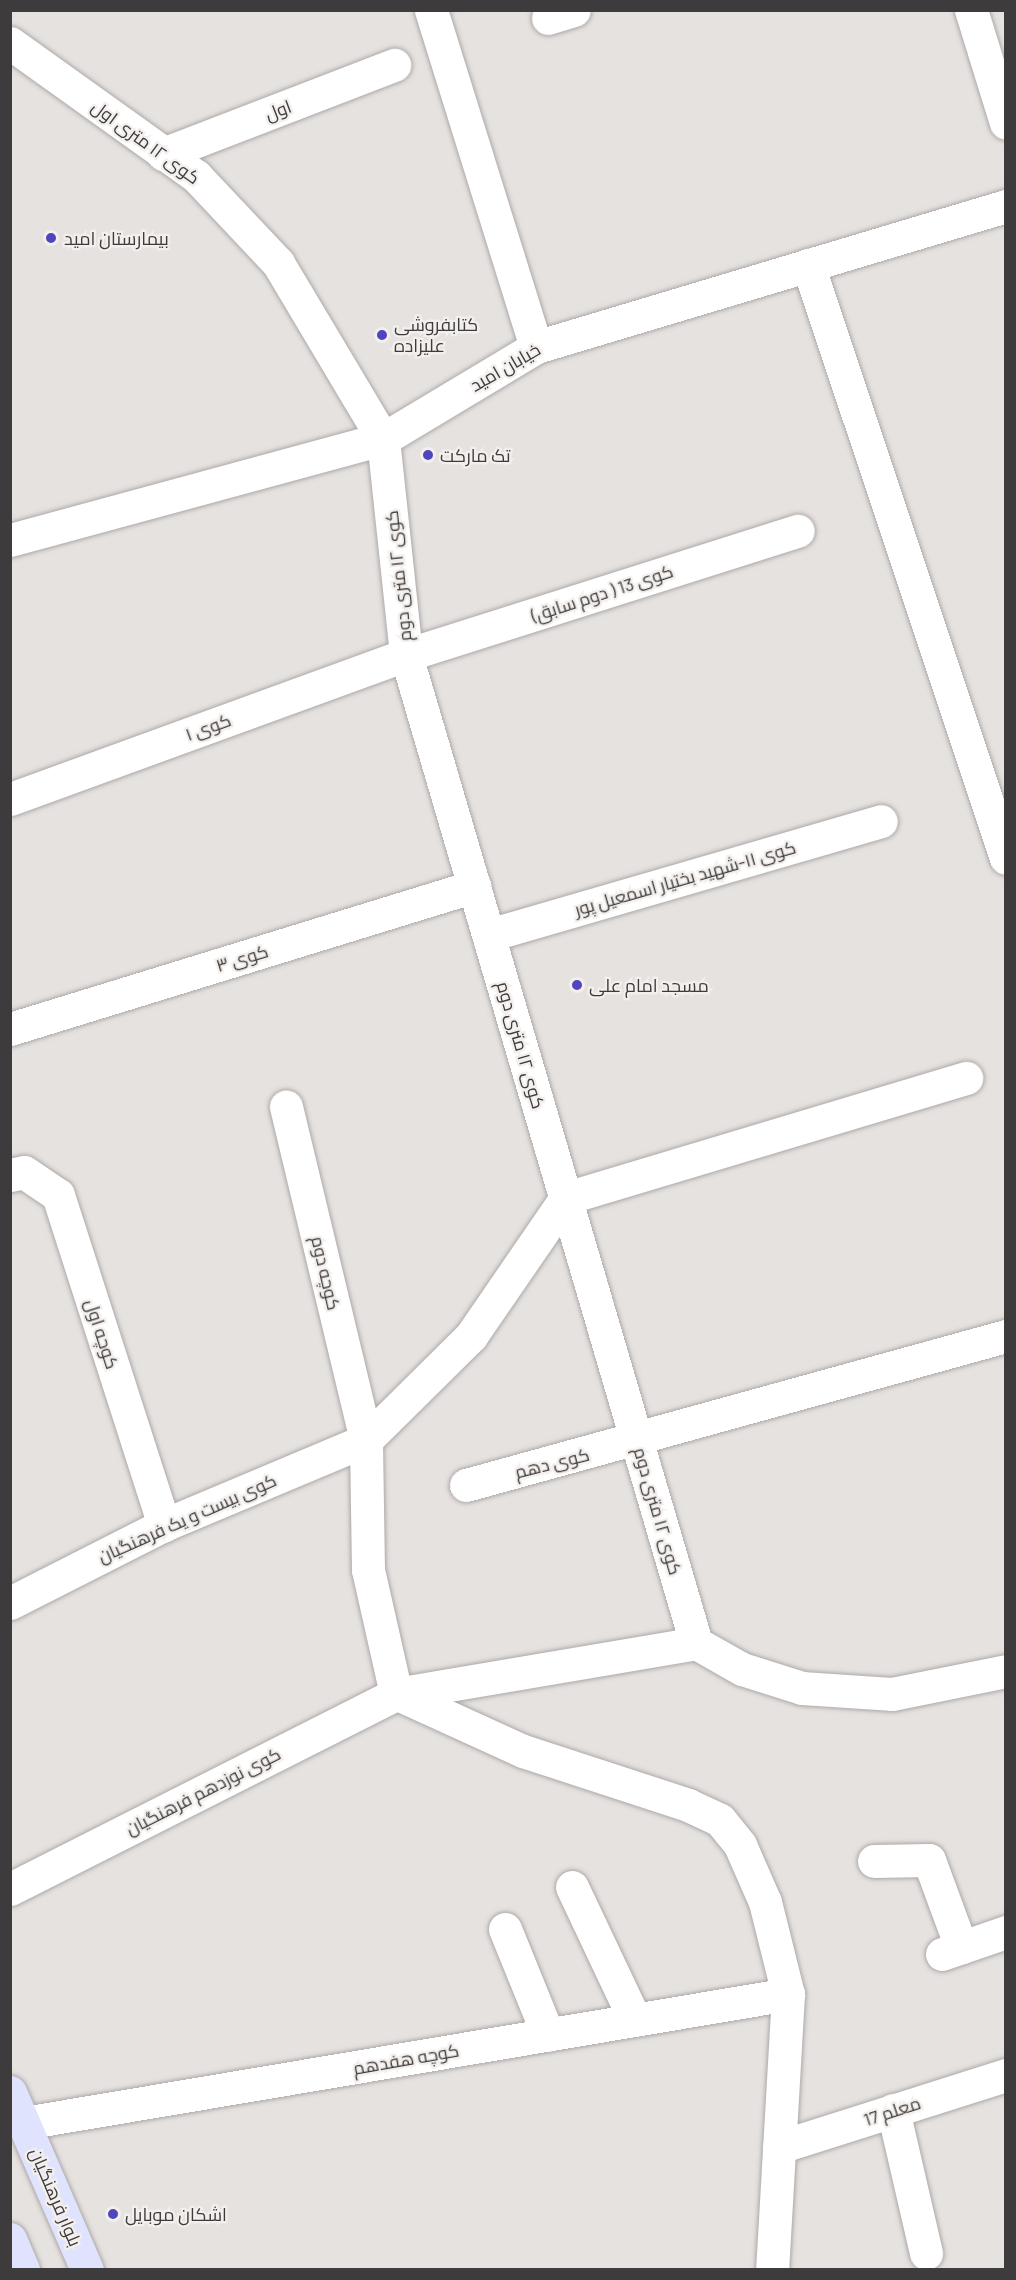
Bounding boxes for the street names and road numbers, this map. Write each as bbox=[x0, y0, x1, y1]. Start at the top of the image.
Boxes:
street label: کوی ۱۲ متری اول bbox=[88, 95, 204, 189]
street label: اول bbox=[262, 95, 294, 125]
street label: خیابان امید bbox=[466, 338, 544, 396]
street label: کوی ۱۲ متری دوم bbox=[380, 509, 416, 643]
street label: کوی 13 ( دوم سابق) bbox=[528, 560, 676, 626]
street label: کوی ۱ bbox=[182, 709, 234, 745]
street label: کوی ۱۱-شهید بختیار اسمعیل پور bbox=[572, 836, 798, 920]
street label: کوی ۳ bbox=[213, 940, 271, 976]
street label: کوی ۱۲ متری دوم bbox=[492, 979, 550, 1111]
street label: کوچه دوم bbox=[307, 1234, 345, 1312]
street label: کوچه اول bbox=[81, 1296, 123, 1372]
street label: کوی دهم bbox=[512, 1443, 592, 1483]
street label: کوی ۱۲ متری دوم bbox=[629, 1445, 687, 1577]
street label: کوی بیست و یک فرهنگیان bbox=[94, 1469, 280, 1567]
street label: کوی نوزدهم فرهنگیان bbox=[122, 1743, 284, 1839]
street label: کوچه هفدهم bbox=[351, 2039, 461, 2079]
street label: معلم 17 bbox=[861, 2092, 923, 2130]
street label: بلوار فرهنگیان bbox=[26, 2144, 86, 2250]

